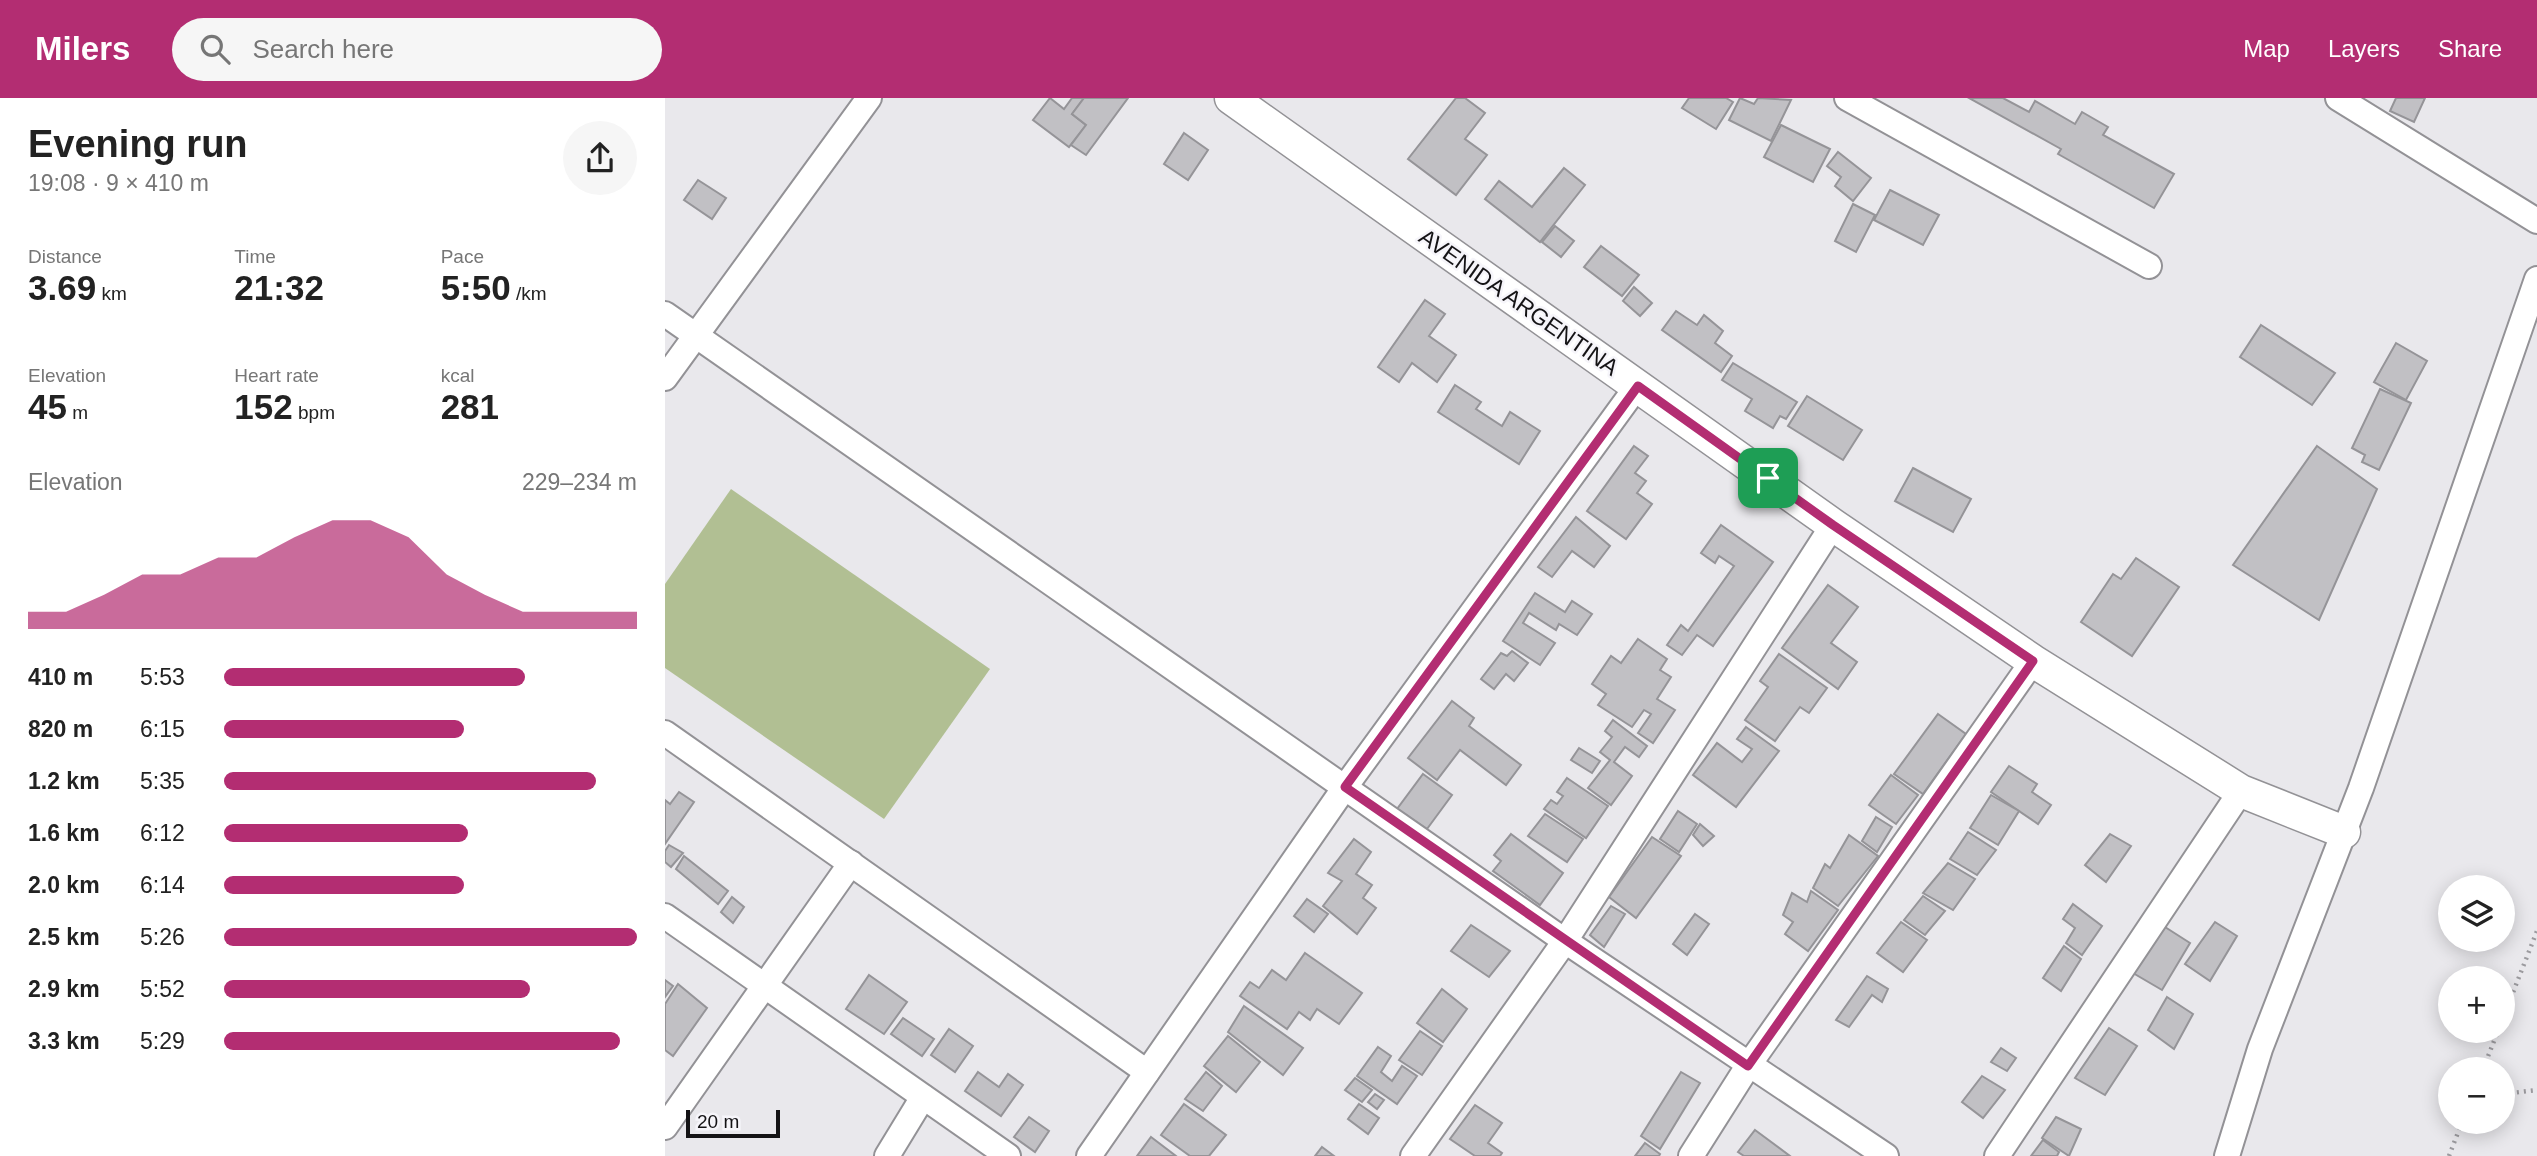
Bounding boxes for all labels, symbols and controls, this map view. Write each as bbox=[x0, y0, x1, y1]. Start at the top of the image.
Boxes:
search box bbox=[172, 18, 662, 81]
text: Milers bbox=[35, 30, 130, 67]
icon: search bbox=[196, 30, 234, 68]
text: Search here bbox=[252, 34, 394, 64]
text: Map bbox=[2243, 35, 2290, 62]
text: Layers bbox=[2328, 35, 2400, 62]
text: Share bbox=[2438, 35, 2502, 62]
button: share bbox=[563, 121, 637, 195]
text: Evening run bbox=[28, 123, 248, 165]
text: 19:08 · 9 × 410 m bbox=[28, 170, 209, 196]
street label: AVENIDA ARGENTINA bbox=[1414, 223, 1624, 381]
text: Distance bbox=[28, 246, 102, 267]
text: Time bbox=[234, 246, 276, 267]
text: Pace bbox=[441, 246, 484, 267]
text: 3.69 bbox=[28, 268, 96, 307]
text: 21:32 bbox=[234, 268, 324, 307]
text: 5:50 bbox=[441, 268, 511, 307]
text: km bbox=[96, 283, 127, 304]
text: /km bbox=[511, 283, 547, 304]
text: Elevation bbox=[28, 365, 106, 386]
text: Heart rate bbox=[234, 365, 319, 386]
text: kcal bbox=[441, 365, 474, 386]
text: 45 bbox=[28, 387, 67, 426]
text: 152 bbox=[234, 387, 293, 426]
text: 281 bbox=[441, 387, 499, 426]
text: m bbox=[67, 402, 88, 423]
text: bpm bbox=[293, 402, 335, 423]
pin bbox=[1738, 448, 1798, 508]
icon: arrive bbox=[1749, 459, 1787, 497]
text: Elevation bbox=[28, 469, 123, 495]
text: 229–234 m bbox=[522, 469, 637, 495]
text: 410 m bbox=[28, 664, 93, 690]
text: 5:53 bbox=[140, 664, 185, 690]
text: 820 m bbox=[28, 716, 93, 742]
text: 6:15 bbox=[140, 716, 185, 742]
text: 1.2 km bbox=[28, 768, 100, 794]
text: 5:35 bbox=[140, 768, 185, 794]
text: 1.6 km bbox=[28, 820, 100, 846]
text: 6:12 bbox=[140, 820, 185, 846]
text: 2.0 km bbox=[28, 872, 100, 898]
text: 6:14 bbox=[140, 872, 185, 898]
map controls bbox=[2438, 875, 2515, 1134]
button: layers bbox=[2438, 875, 2515, 952]
text: 2.5 km bbox=[28, 924, 100, 950]
text: 5:26 bbox=[140, 924, 185, 950]
button: + bbox=[2438, 966, 2515, 1043]
text: 2.9 km bbox=[28, 976, 100, 1002]
text: 5:52 bbox=[140, 976, 185, 1002]
text: 3.3 km bbox=[28, 1028, 100, 1054]
text: 5:29 bbox=[140, 1028, 185, 1054]
button: − bbox=[2438, 1057, 2515, 1134]
scale bar bbox=[686, 1107, 781, 1139]
text: 20 m bbox=[697, 1111, 739, 1132]

